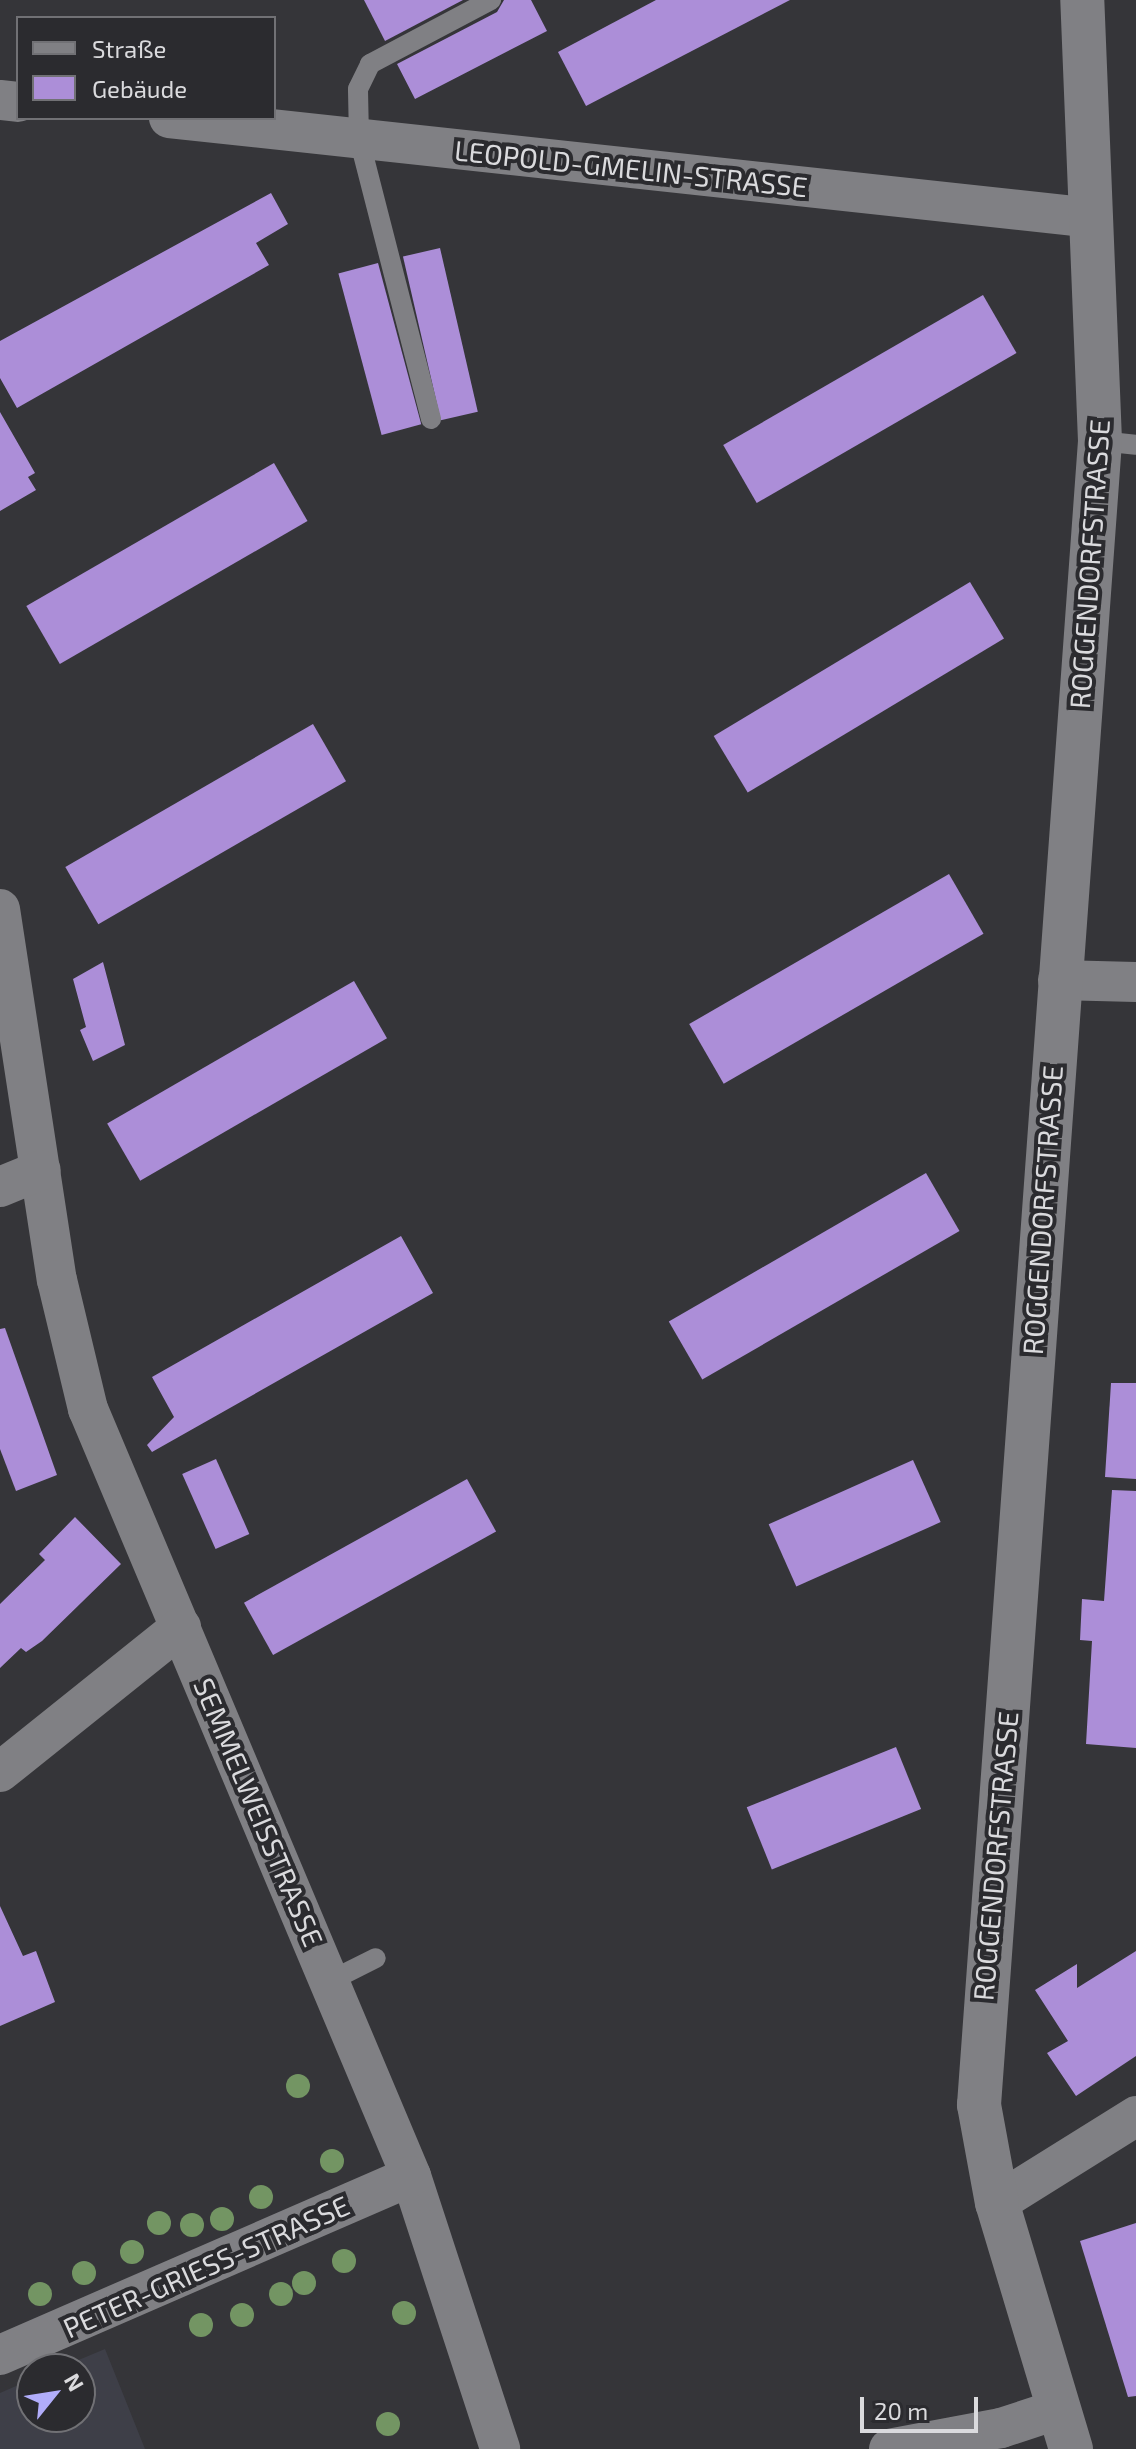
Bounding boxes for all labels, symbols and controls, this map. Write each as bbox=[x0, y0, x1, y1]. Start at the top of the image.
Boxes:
legend bbox=[16, 16, 276, 120]
text: Straße bbox=[92, 34, 166, 63]
text: Gebäude bbox=[92, 74, 187, 103]
street label: LEOPOLD-GMELIN-STRASSE bbox=[453, 133, 809, 203]
street label: ROGGENDORFSTRASSE bbox=[1062, 418, 1116, 710]
street label: ROGGENDORFSTRASSE bbox=[1015, 1064, 1069, 1356]
street label: SEMMELWEISSTRASSE bbox=[187, 1673, 331, 1951]
street label: ROGGENDORFSTRASSE bbox=[966, 1710, 1024, 2002]
street label: PETER-GRIESS-STRASSE bbox=[58, 2188, 354, 2344]
north arrow bbox=[16, 2353, 96, 2433]
text: N bbox=[60, 2369, 90, 2395]
scale bar bbox=[864, 2381, 982, 2431]
text: 20 m bbox=[874, 2396, 928, 2425]

